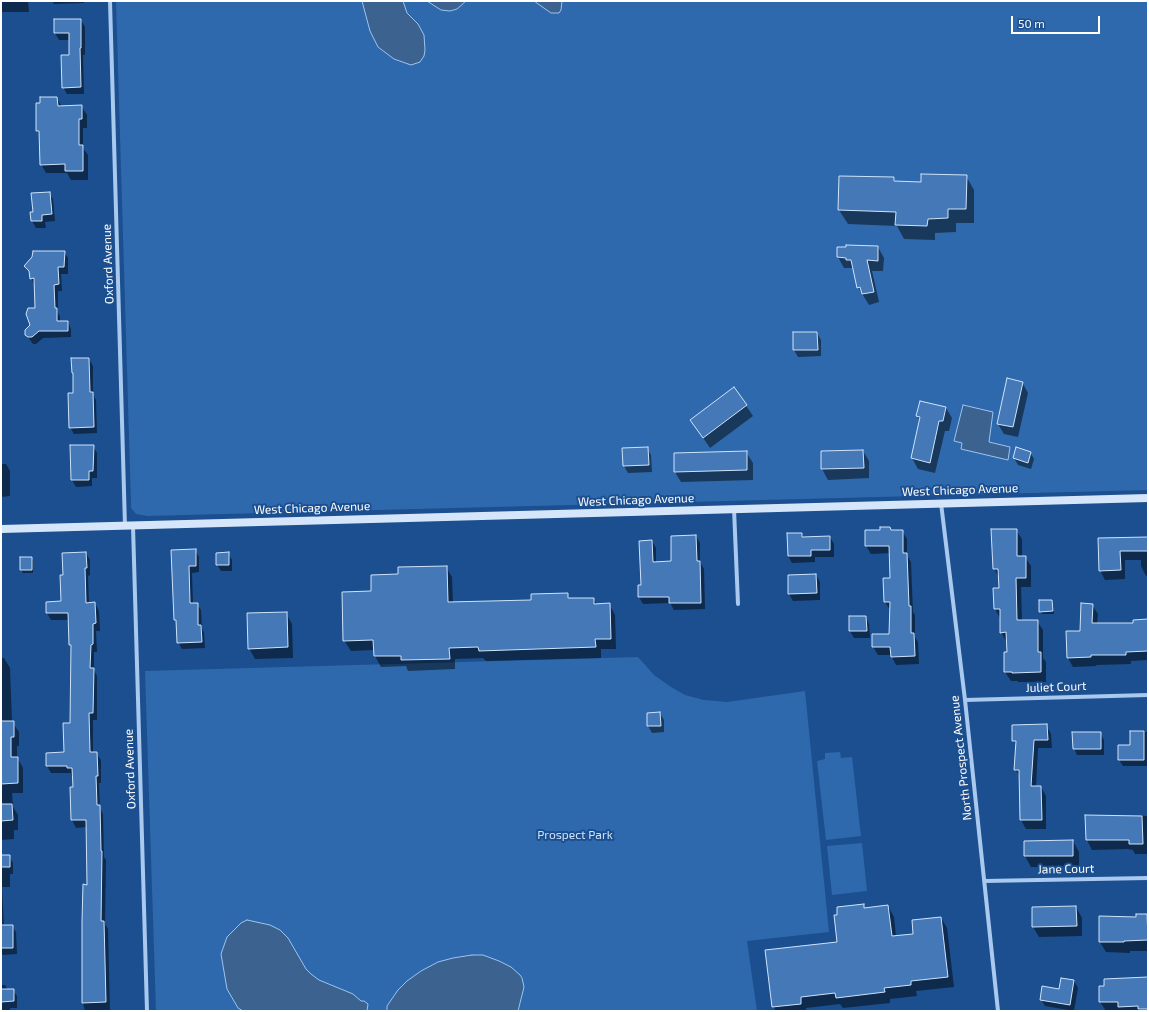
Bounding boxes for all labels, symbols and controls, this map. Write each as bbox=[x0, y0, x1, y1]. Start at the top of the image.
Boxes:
scale bar bbox=[1013, 8, 1102, 34]
text: 50 m bbox=[1018, 16, 1045, 30]
street label: Oxford Avenue bbox=[99, 224, 117, 304]
street label: West Chicago Avenue bbox=[902, 481, 1018, 499]
street label: West Chicago Avenue bbox=[578, 491, 694, 509]
street label: West Chicago Avenue bbox=[254, 499, 370, 517]
street label: Juliet Court bbox=[1025, 679, 1087, 695]
street label: North Prospect Avenue bbox=[947, 695, 975, 821]
street label: Oxford Avenue bbox=[121, 729, 139, 809]
park label: Prospect Park bbox=[537, 828, 613, 842]
street label: Jane Court bbox=[1038, 861, 1094, 877]

